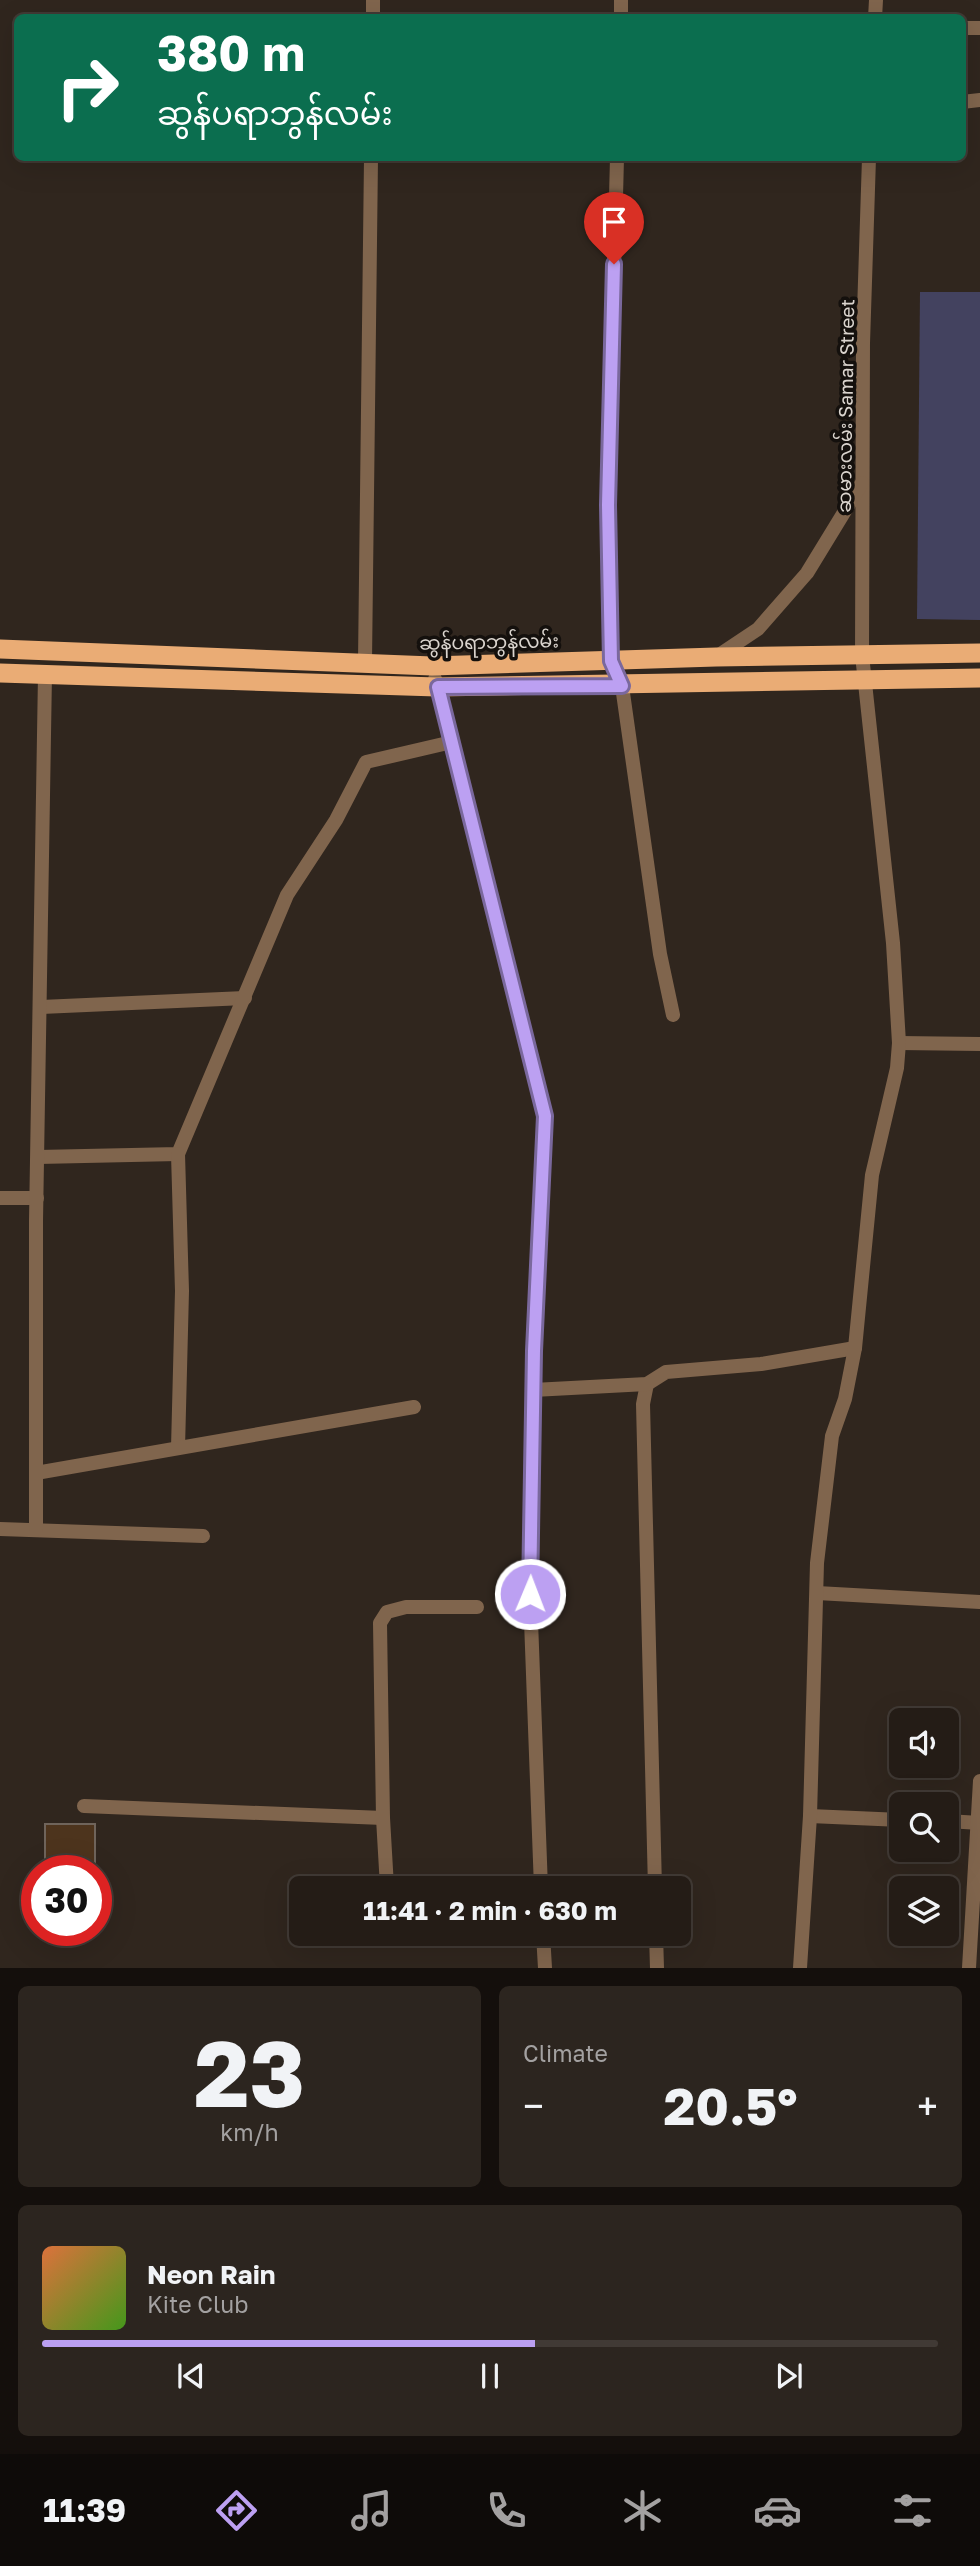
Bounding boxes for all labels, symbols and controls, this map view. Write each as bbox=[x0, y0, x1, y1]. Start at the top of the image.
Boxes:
text: 380 m bbox=[157, 23, 305, 82]
icon: right bbox=[42, 42, 133, 133]
text: ဆွန်ပရာဘွန်လမ်း bbox=[157, 94, 393, 132]
pin bbox=[584, 192, 644, 264]
icon: arrive bbox=[595, 203, 633, 241]
street label: ဆမားလမ်း Samar Street bbox=[830, 299, 858, 513]
street label: ဆွန်ပရာဘွန်လမ်း bbox=[419, 626, 559, 659]
position arrow bbox=[493, 1557, 567, 1631]
map controls bbox=[889, 1708, 959, 1946]
button: sound bbox=[889, 1708, 959, 1778]
button: search bbox=[889, 1792, 959, 1862]
speed limit sign: 30 bbox=[21, 1855, 112, 1946]
button: layers bbox=[889, 1876, 959, 1946]
text: 11:41 · 2 min · 630 m bbox=[363, 1895, 617, 1926]
text: 23 bbox=[194, 2018, 305, 2127]
text: Climate bbox=[523, 2039, 608, 2067]
text: 20.5° bbox=[663, 2074, 798, 2136]
text: − bbox=[523, 2083, 544, 2128]
text: + bbox=[917, 2083, 938, 2128]
text: km/h bbox=[220, 2118, 279, 2146]
text: Neon Rain bbox=[147, 2259, 276, 2290]
text: Kite Club bbox=[147, 2290, 248, 2318]
icon: previous bbox=[172, 2357, 210, 2395]
icon: pause bbox=[471, 2357, 509, 2395]
icon: next bbox=[770, 2357, 808, 2395]
icon: directions bbox=[212, 2486, 261, 2535]
icon: music bbox=[347, 2486, 396, 2535]
icon: phone bbox=[482, 2486, 531, 2535]
icon: climate bbox=[618, 2486, 667, 2535]
icon: car bbox=[753, 2486, 802, 2535]
icon: filters bbox=[888, 2486, 937, 2535]
text: 11:39 bbox=[43, 2491, 126, 2529]

